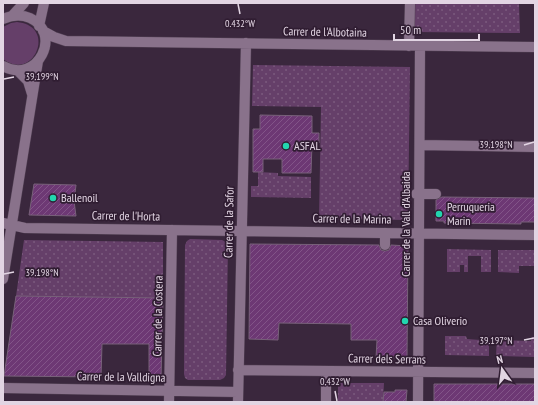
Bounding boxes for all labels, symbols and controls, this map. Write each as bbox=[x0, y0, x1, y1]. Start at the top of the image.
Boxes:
scale bar bbox=[394, 16, 479, 42]
text: 0.432°W bbox=[225, 17, 255, 30]
text: 50 m bbox=[400, 22, 421, 37]
street label: Carrer de l'Albotaina bbox=[283, 23, 367, 40]
text: 39.199°N bbox=[25, 70, 59, 83]
place label: ASFAL bbox=[294, 138, 320, 153]
text: 39.198°N bbox=[479, 138, 513, 151]
marker: ASFAL bbox=[281, 141, 291, 151]
street label: Carrer de la Vall d'Albaida bbox=[398, 171, 413, 277]
street label: Carrer de la Safor bbox=[220, 185, 237, 258]
place label: Ballenoil bbox=[61, 190, 98, 205]
marker: Ballenoil bbox=[48, 193, 58, 203]
place label: Perruqueria Marin bbox=[447, 199, 495, 228]
street label: Carrer de l'Horta bbox=[92, 207, 161, 224]
marker: Perruqueria Marin bbox=[434, 209, 444, 219]
street label: Carrer de la Marina bbox=[313, 210, 392, 227]
text: 39.198°N bbox=[25, 266, 59, 279]
street label: Carrer de la Costera bbox=[149, 275, 166, 357]
place label: Casa Oliverio bbox=[413, 313, 467, 328]
marker: Casa Oliverio bbox=[400, 316, 410, 326]
text: 39.197°N bbox=[479, 334, 513, 347]
north arrow bbox=[482, 349, 522, 389]
street label: Carrer dels Serrans bbox=[348, 350, 426, 367]
text: N bbox=[495, 352, 504, 367]
street label: Carrer de la Valldigna bbox=[77, 368, 166, 385]
text: 0.432°W bbox=[320, 375, 350, 388]

